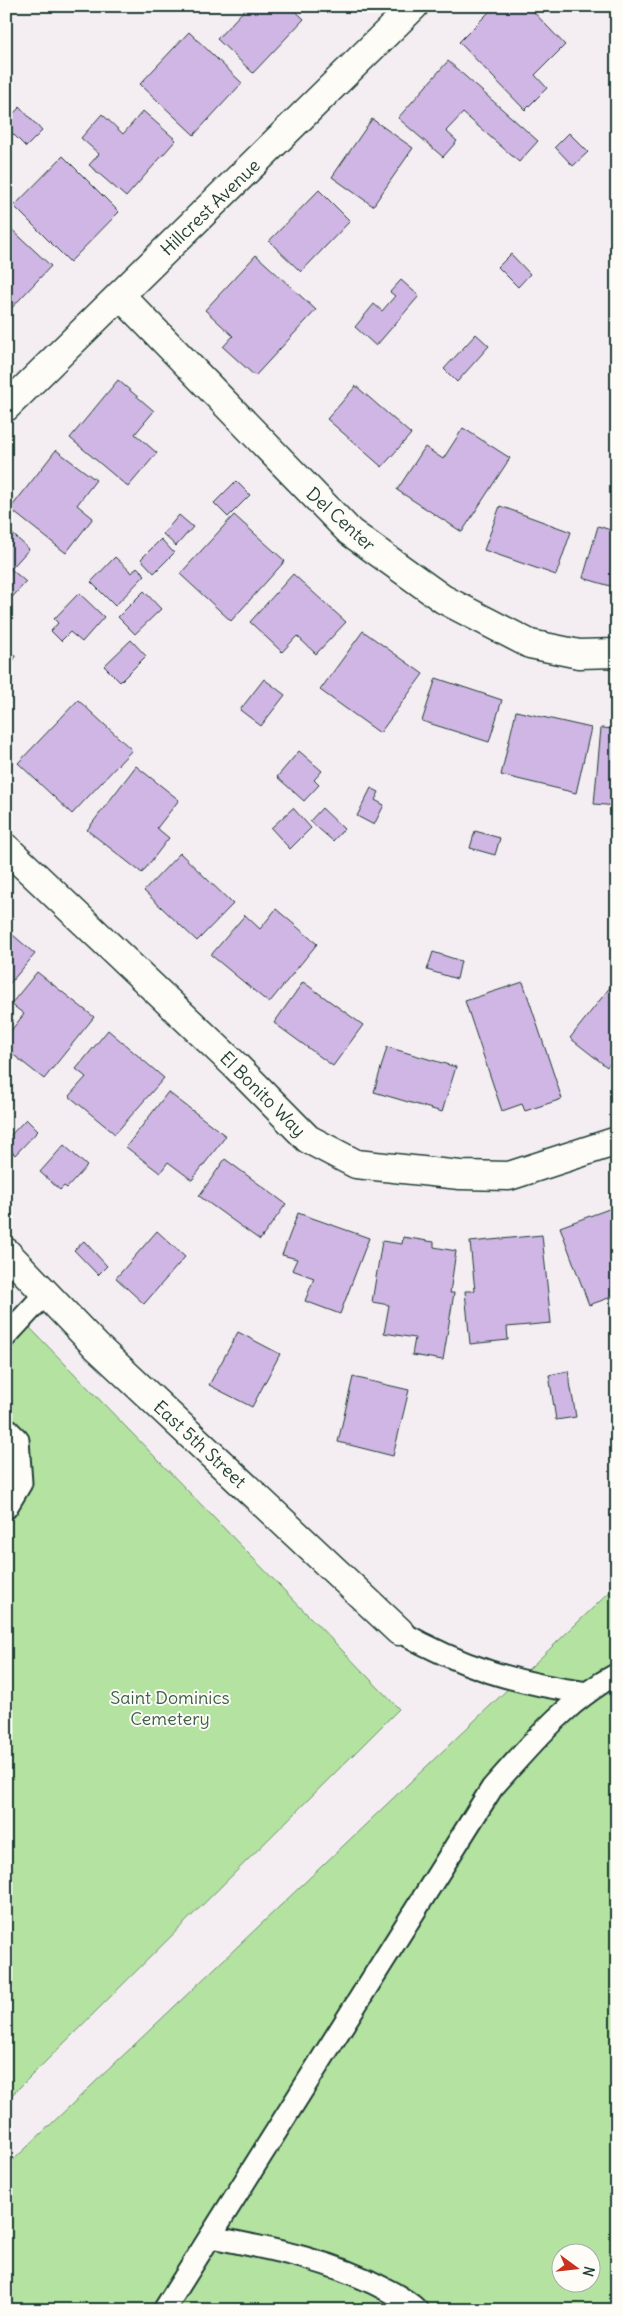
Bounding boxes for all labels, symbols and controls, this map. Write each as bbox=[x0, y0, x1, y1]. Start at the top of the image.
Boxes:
street label: Hillcrest Avenue bbox=[155, 154, 265, 260]
street label: Del Center bbox=[302, 482, 381, 556]
street label: El Bonito Way bbox=[215, 1046, 311, 1142]
street label: East 5th Street bbox=[149, 1395, 251, 1493]
park label: Saint Dominics Cemetery bbox=[110, 1686, 230, 1730]
north arrow bbox=[550, 2244, 600, 2294]
text: N bbox=[579, 2264, 599, 2278]

